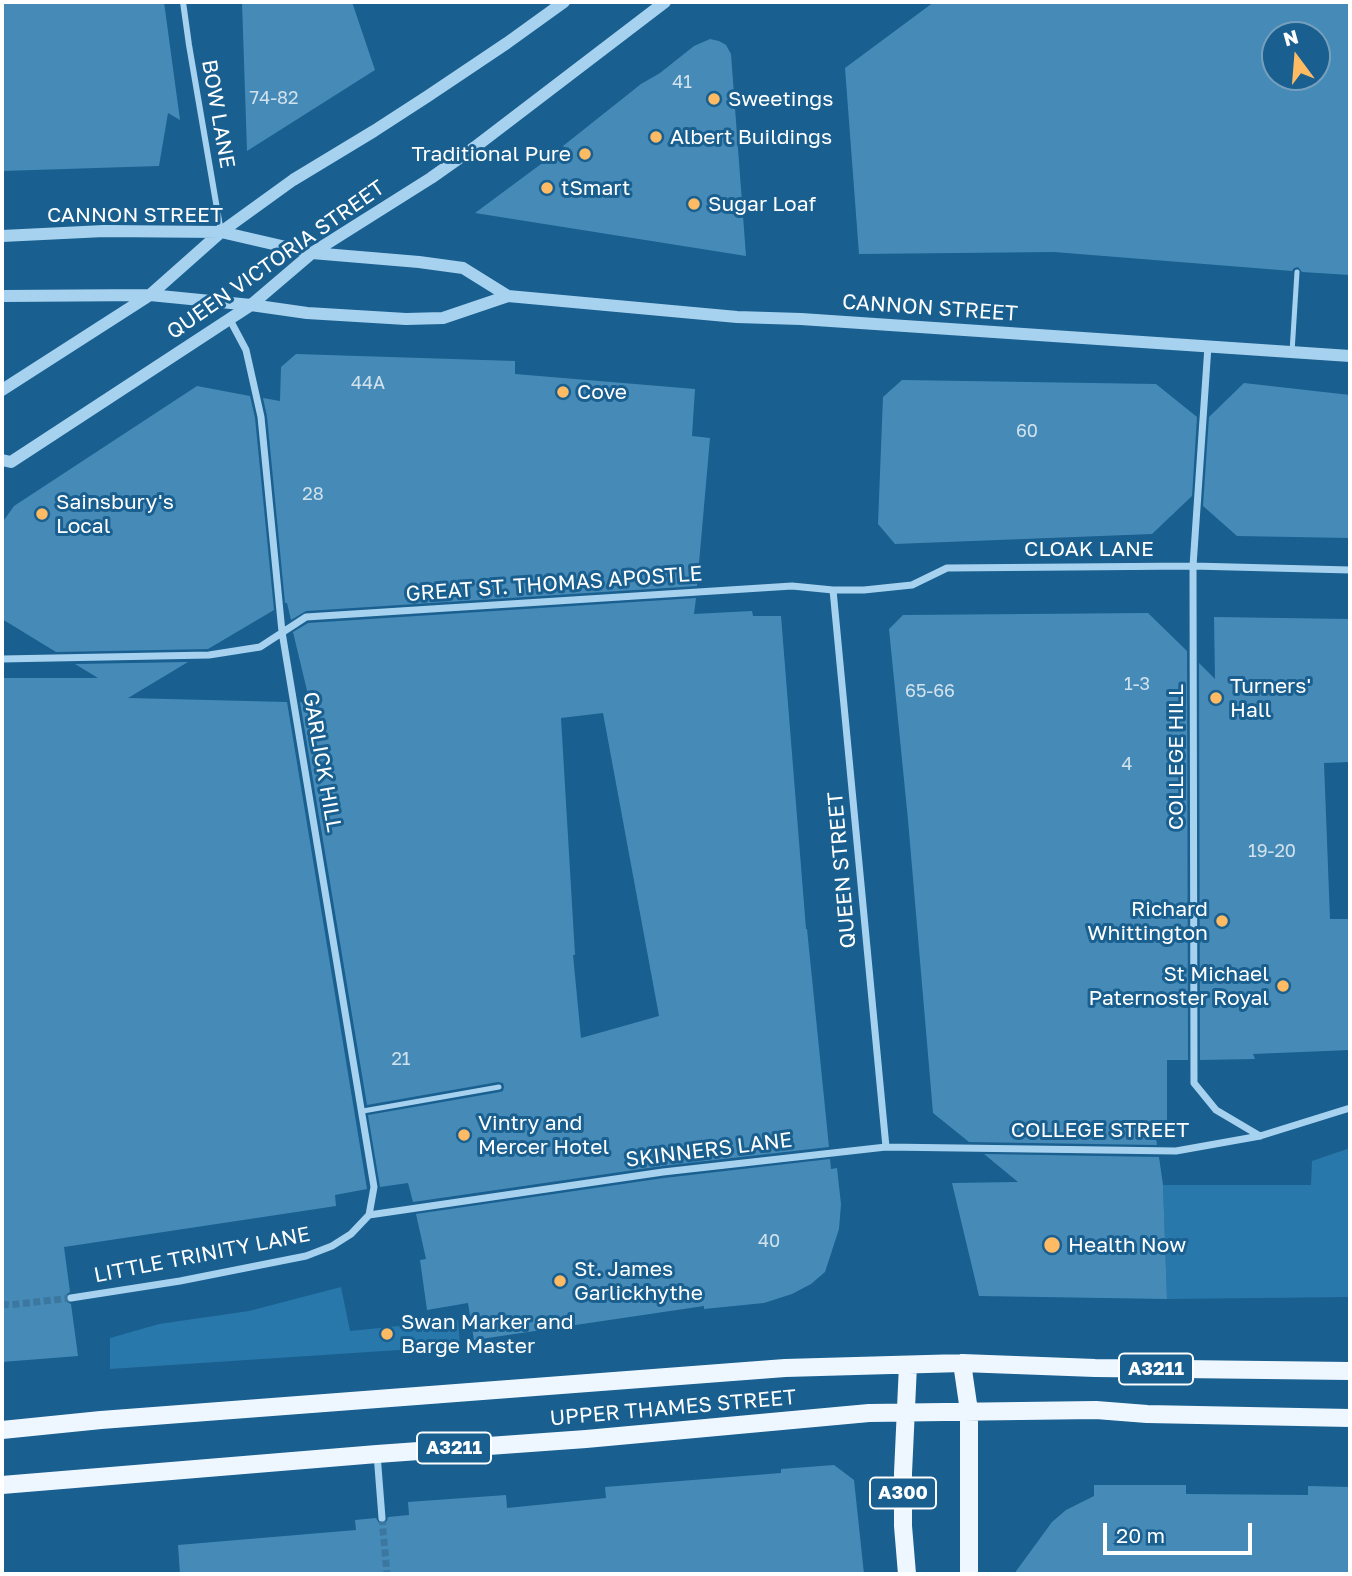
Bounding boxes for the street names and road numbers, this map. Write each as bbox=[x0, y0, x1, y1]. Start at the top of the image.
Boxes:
street label: BOW LANE bbox=[196, 58, 240, 170]
street label: QUEEN VICTORIA STREET bbox=[162, 175, 390, 345]
street label: CANNON STREET bbox=[47, 202, 223, 228]
street label: CANNON STREET bbox=[841, 289, 1019, 327]
street label: CLOAK LANE bbox=[1024, 536, 1154, 562]
street label: GREAT ST. THOMAS APOSTLE bbox=[405, 561, 703, 607]
street label: COLLEGE HILL bbox=[1163, 684, 1189, 830]
street label: GARLICK HILL bbox=[297, 690, 347, 834]
street label: QUEEN STREET bbox=[823, 791, 861, 949]
street label: COLLEGE STREET bbox=[1011, 1117, 1189, 1143]
street label: SKINNERS LANE bbox=[624, 1127, 794, 1173]
street label: LITTLE TRINITY LANE bbox=[92, 1222, 312, 1288]
road number: A3211 bbox=[1119, 1354, 1193, 1385]
street label: UPPER THAMES STREET bbox=[549, 1385, 797, 1431]
road number: A3211 bbox=[417, 1432, 491, 1464]
road number: A300 bbox=[870, 1478, 936, 1508]

